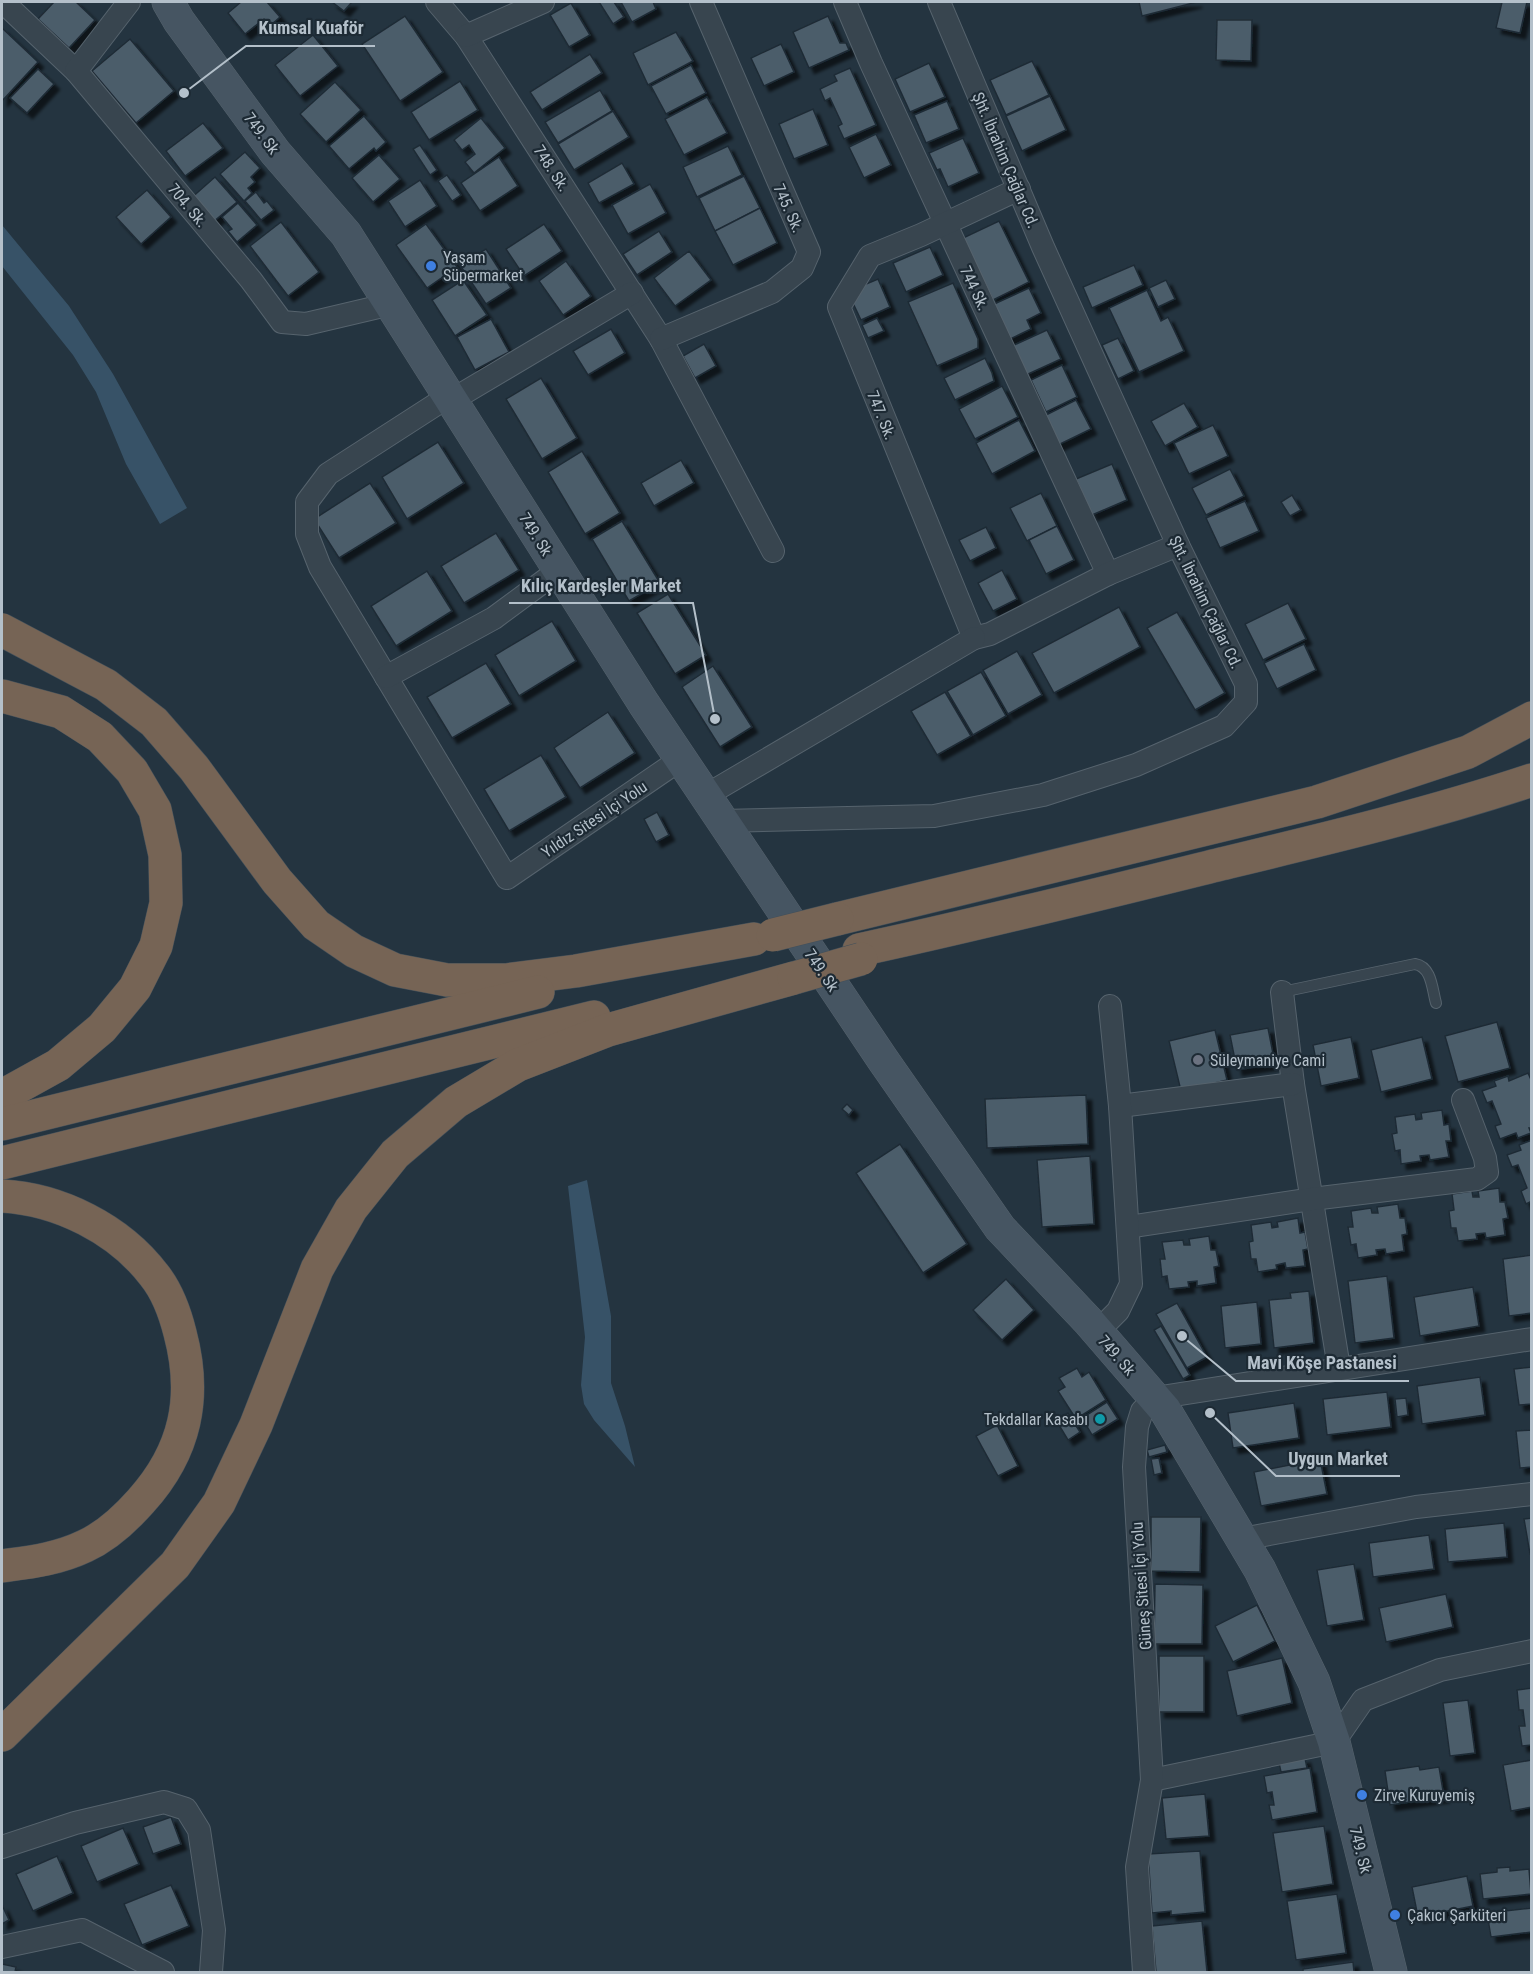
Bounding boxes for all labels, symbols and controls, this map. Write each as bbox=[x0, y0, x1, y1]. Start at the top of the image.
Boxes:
callout: Kumsal Kuaför bbox=[246, 10, 375, 46]
text: Kumsal Kuaför bbox=[258, 17, 364, 38]
street label: Şht. İbrahim Çağlar Cd. bbox=[968, 89, 1043, 231]
street label: 749. Sk bbox=[240, 109, 284, 158]
street label: 748. Sk. bbox=[530, 142, 574, 195]
street label: 704. Sk. bbox=[164, 180, 211, 231]
street label: 745. Sk. bbox=[769, 181, 808, 236]
place label: Yaşam Süpermarket bbox=[443, 248, 523, 285]
marker: Yaşam Süpermarket bbox=[424, 259, 438, 273]
street label: 744 Sk. bbox=[956, 263, 993, 314]
street label: 747. Sk. bbox=[863, 388, 900, 443]
street label: 749. Sk bbox=[515, 509, 557, 560]
street label: Şht. İbrahim Çağlar Cd. bbox=[1165, 533, 1246, 672]
callout: Kılıç Kardeşler Market bbox=[509, 567, 693, 603]
text: Kılıç Kardeşler Market bbox=[521, 575, 682, 596]
street label: Yıldız Sitesi İçi Yolu bbox=[538, 777, 651, 862]
street label: 749. Sk bbox=[801, 945, 843, 996]
place label: Süleymaniye Cami bbox=[1210, 1051, 1325, 1070]
marker: Süleymaniye Cami bbox=[1191, 1053, 1205, 1067]
street label: 749. Sk bbox=[1094, 1331, 1140, 1380]
callout: Mavi Köşe Pastanesi bbox=[1236, 1345, 1409, 1381]
text: Mavi Köşe Pastanesi bbox=[1247, 1352, 1397, 1373]
place label: Tekdallar Kasabı bbox=[984, 1410, 1088, 1429]
marker: Tekdallar Kasabı bbox=[1093, 1412, 1107, 1426]
callout: Uygun Market bbox=[1276, 1440, 1400, 1476]
text: Uygun Market bbox=[1288, 1448, 1388, 1469]
street label: Güneş Sitesi İçi Yolu bbox=[1128, 1521, 1155, 1651]
place label: Zirve Kuruyemiş bbox=[1374, 1786, 1475, 1805]
marker: Zirve Kuruyemiş bbox=[1355, 1788, 1369, 1802]
street label: 749. Sk bbox=[1346, 1825, 1376, 1876]
place label: Çakıcı Şarküteri bbox=[1407, 1906, 1506, 1925]
marker: Çakıcı Şarküteri bbox=[1388, 1908, 1402, 1922]

